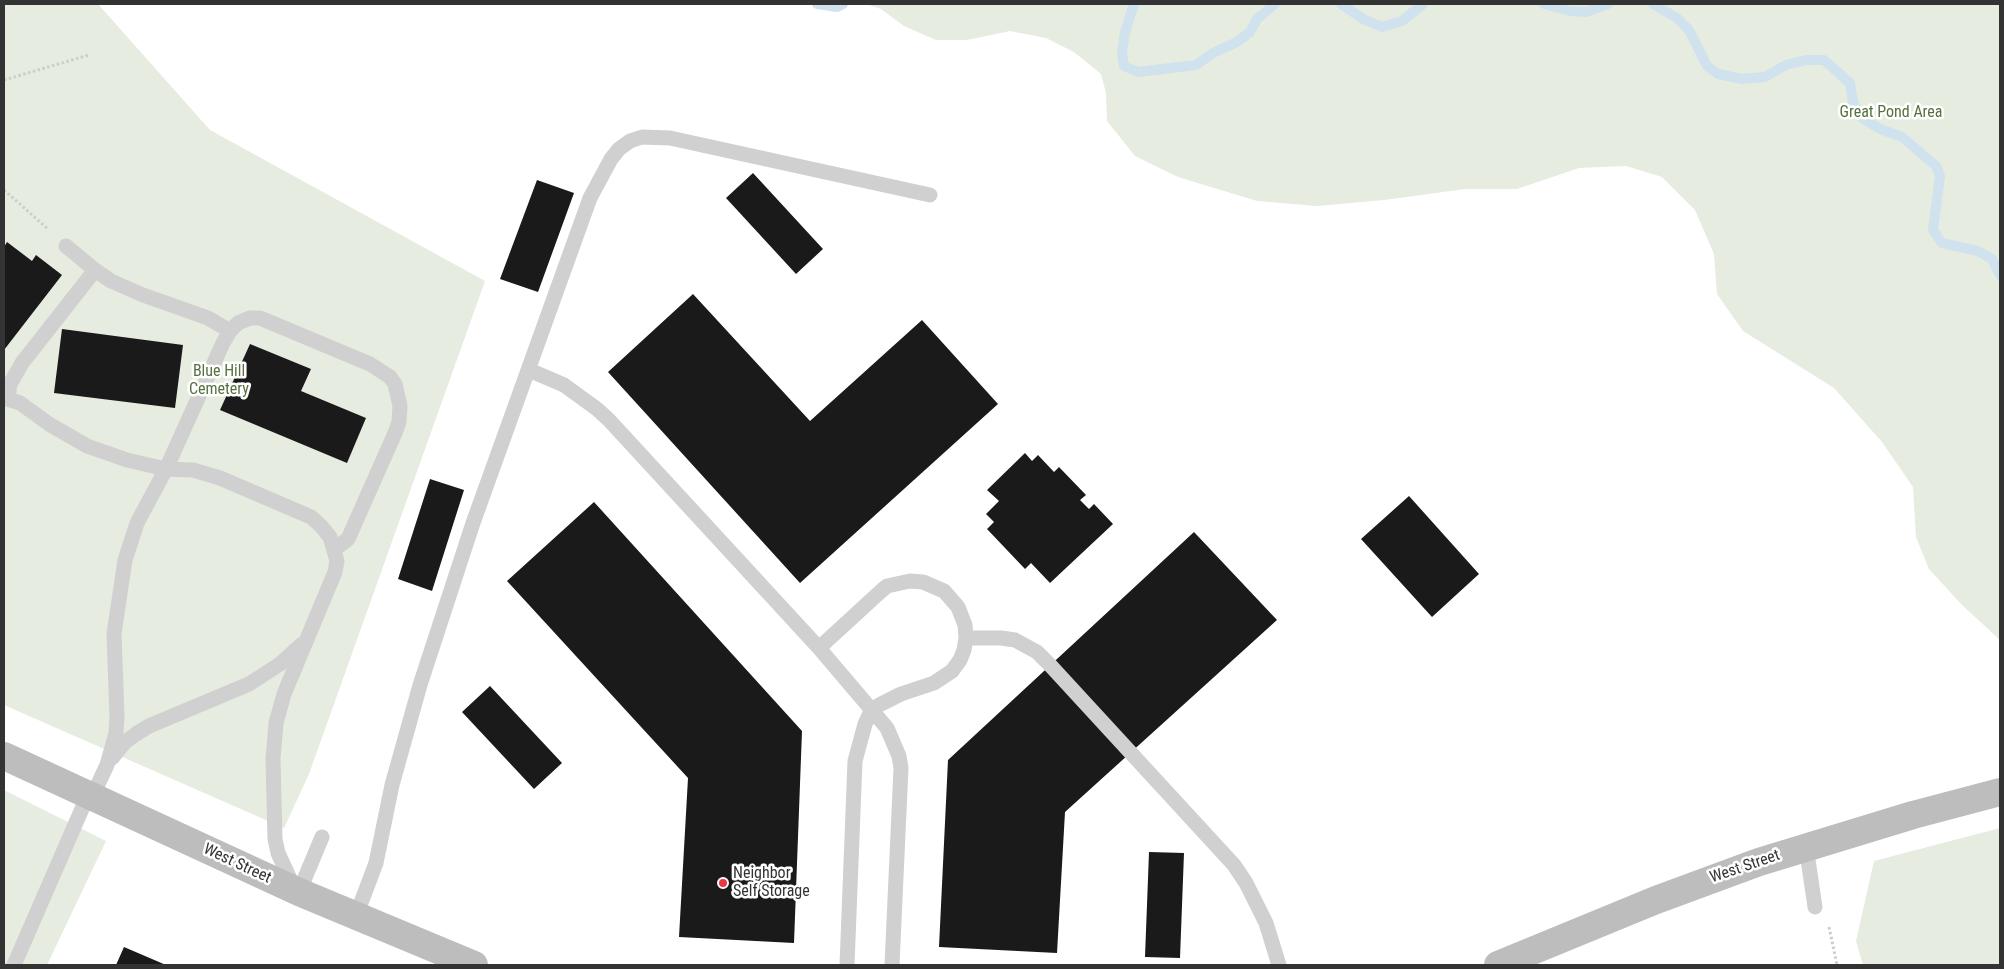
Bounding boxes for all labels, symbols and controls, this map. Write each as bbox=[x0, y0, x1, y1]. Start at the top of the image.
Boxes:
park label: Great Pond Area bbox=[1839, 103, 1943, 123]
park label: Blue Hill Cemetery bbox=[189, 362, 249, 400]
street label: West Street bbox=[200, 840, 274, 888]
street label: West Street bbox=[1708, 846, 1782, 888]
place label: Neighbor Self Storage bbox=[733, 864, 810, 902]
marker: Neighbor Self Storage bbox=[717, 877, 729, 889]

